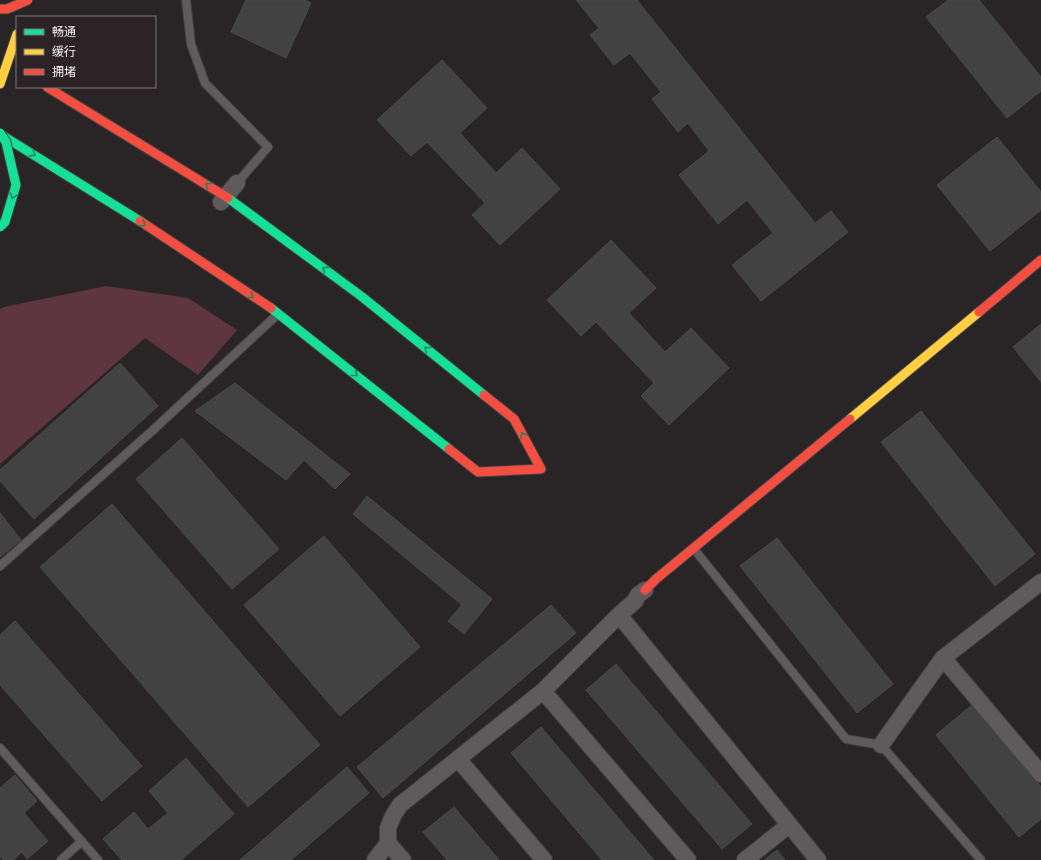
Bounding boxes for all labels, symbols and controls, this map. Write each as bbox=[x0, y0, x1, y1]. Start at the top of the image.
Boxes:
legend bbox=[16, 16, 156, 88]
text: 畅通 bbox=[52, 25, 76, 39]
text: 缓行 bbox=[52, 45, 76, 59]
text: 拥堵 bbox=[52, 65, 76, 79]
one-way arrow bbox=[29, 150, 36, 157]
one-way arrow bbox=[205, 182, 212, 189]
one-way arrow bbox=[9, 193, 18, 200]
one-way arrow bbox=[139, 219, 146, 227]
one-way arrow bbox=[322, 267, 329, 274]
one-way arrow bbox=[247, 291, 254, 298]
one-way arrow bbox=[424, 347, 432, 354]
one-way arrow bbox=[350, 369, 357, 376]
one-way arrow bbox=[520, 432, 528, 439]

